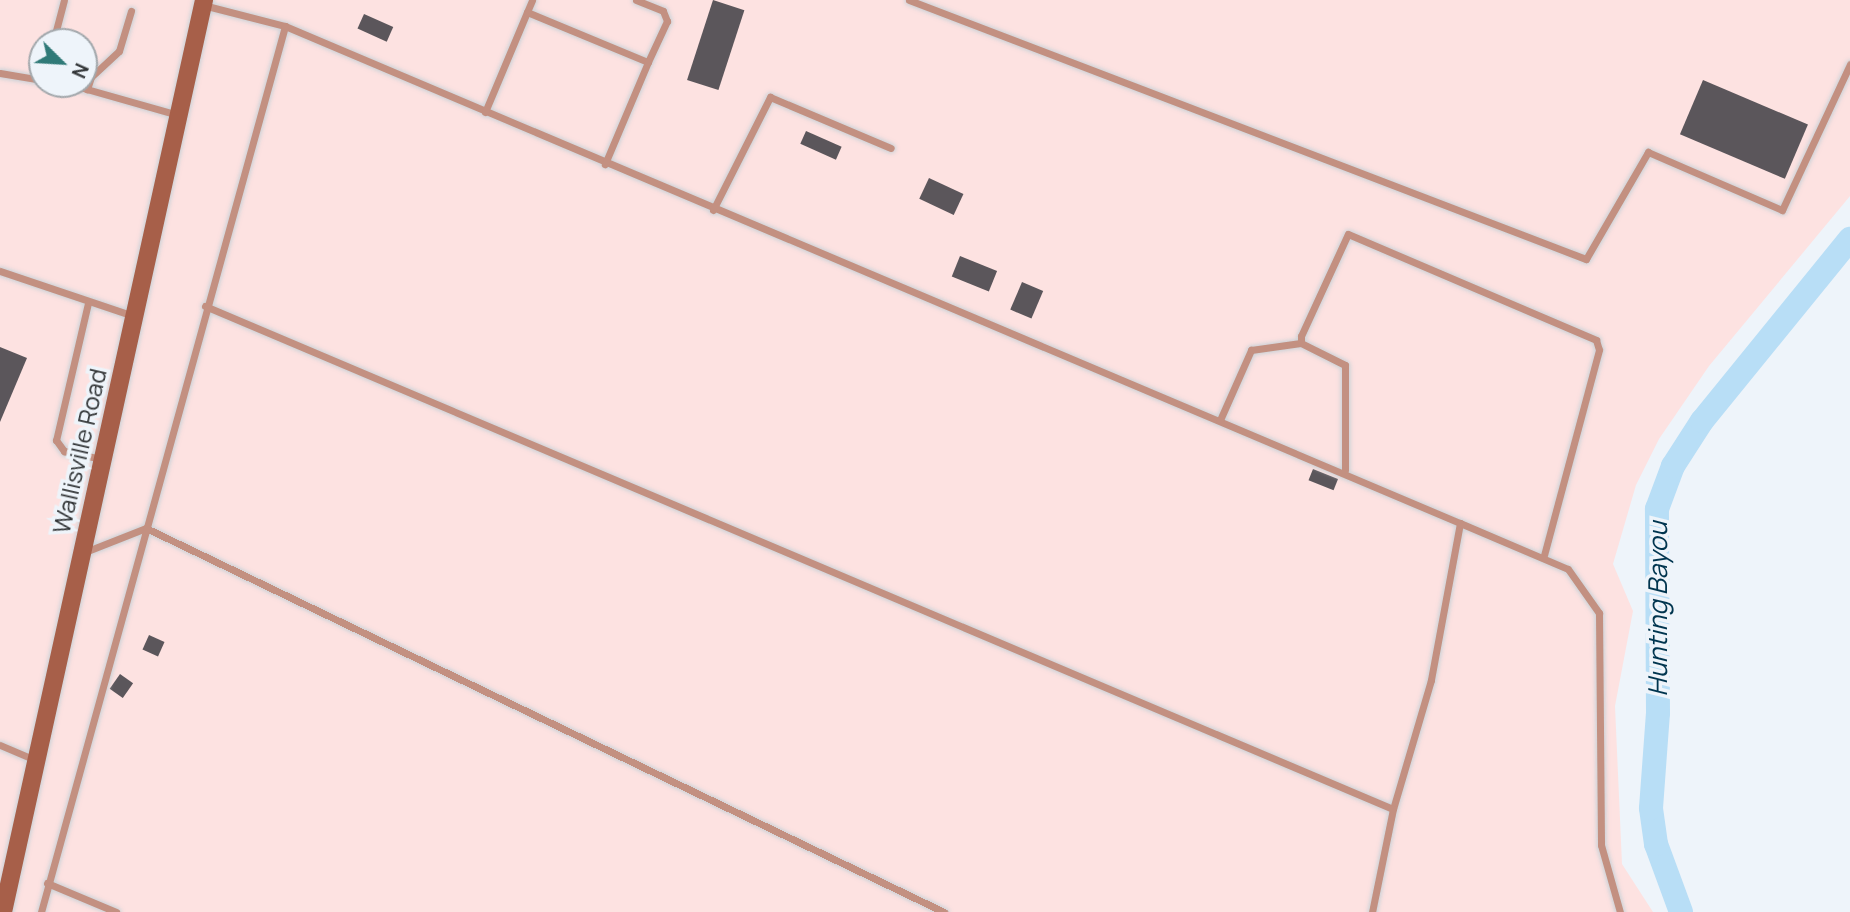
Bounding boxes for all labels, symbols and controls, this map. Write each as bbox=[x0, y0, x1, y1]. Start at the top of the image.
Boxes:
north arrow bbox=[28, 28, 98, 98]
text: N bbox=[66, 59, 95, 82]
street label: Wallisville Road bbox=[46, 366, 112, 536]
water label: Hunting Bayou bbox=[1642, 522, 1674, 696]

